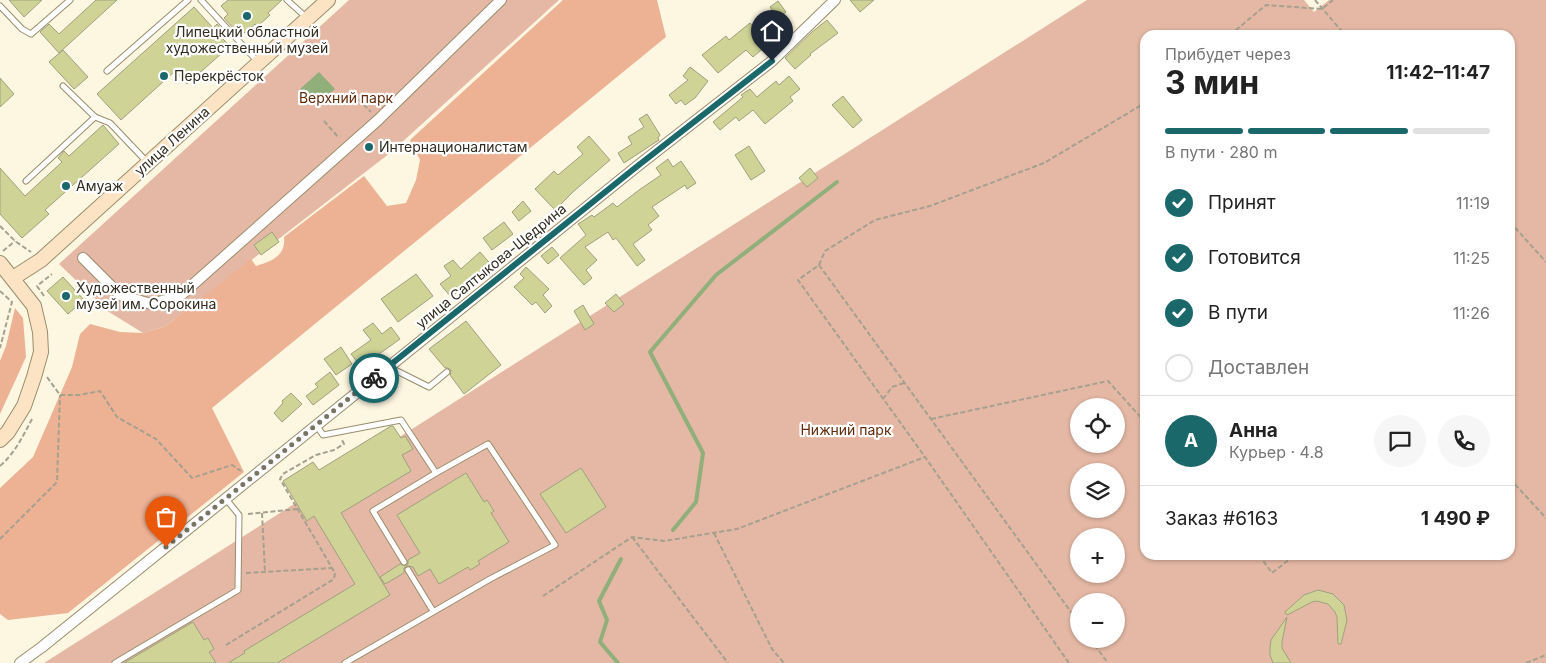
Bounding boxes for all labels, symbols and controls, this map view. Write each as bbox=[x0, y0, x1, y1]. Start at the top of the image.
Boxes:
marker: Липецкий областной художественный музей bbox=[241, 10, 253, 22]
pin bbox=[751, 10, 793, 61]
icon: home bbox=[758, 17, 786, 45]
place label: Липецкий областной художественный музей bbox=[166, 23, 328, 56]
text: Прибудет через bbox=[1165, 44, 1291, 64]
text: 11:42–11:47 bbox=[1386, 61, 1490, 84]
text: 3 мин bbox=[1165, 63, 1259, 102]
place label: Перекрёсток bbox=[174, 67, 264, 84]
marker: Перекрёсток bbox=[158, 70, 170, 82]
park label: Верхний парк bbox=[299, 89, 394, 106]
street label: улица Ленина bbox=[131, 103, 213, 179]
place label: Интернационалистам bbox=[379, 138, 528, 155]
marker: Интернационалистам bbox=[363, 141, 375, 153]
text: В пути · 280 m bbox=[1165, 142, 1277, 162]
place label: Амуаж bbox=[76, 177, 123, 194]
marker: Амуаж bbox=[60, 180, 72, 192]
icon: check bbox=[1165, 189, 1193, 217]
text: Принят bbox=[1208, 191, 1276, 214]
text: 11:19 bbox=[1456, 193, 1490, 213]
street label: улица Салтыкова-Щедрина bbox=[412, 200, 569, 331]
icon: check bbox=[1165, 244, 1193, 272]
text: Готовится bbox=[1208, 246, 1301, 269]
text: 11:25 bbox=[1453, 248, 1490, 268]
place label: Художественный музей им. Сорокина bbox=[76, 279, 216, 312]
marker: Художественный музей им. Сорокина bbox=[60, 290, 72, 302]
icon: check bbox=[1165, 299, 1193, 327]
text: В пути bbox=[1208, 301, 1268, 324]
text: 11:26 bbox=[1453, 303, 1490, 323]
courier bbox=[349, 353, 399, 403]
text: Доставлен bbox=[1208, 356, 1309, 379]
icon: bike bbox=[360, 364, 388, 392]
map controls bbox=[1070, 398, 1125, 648]
button: locate bbox=[1070, 398, 1125, 453]
button: chat bbox=[1374, 415, 1426, 467]
button: phone bbox=[1438, 415, 1490, 467]
text: Анна bbox=[1229, 419, 1278, 442]
park label: Нижний парк bbox=[800, 421, 892, 438]
text: А bbox=[1184, 429, 1198, 452]
text: Курьер · 4.8 bbox=[1229, 442, 1324, 462]
button: layers bbox=[1070, 463, 1125, 518]
pin bbox=[145, 496, 187, 547]
icon: bag bbox=[152, 503, 180, 531]
text: Заказ #6163 bbox=[1165, 507, 1278, 530]
text: 1 490 ₽ bbox=[1421, 507, 1490, 530]
button: + bbox=[1070, 528, 1125, 583]
button: − bbox=[1070, 593, 1125, 648]

